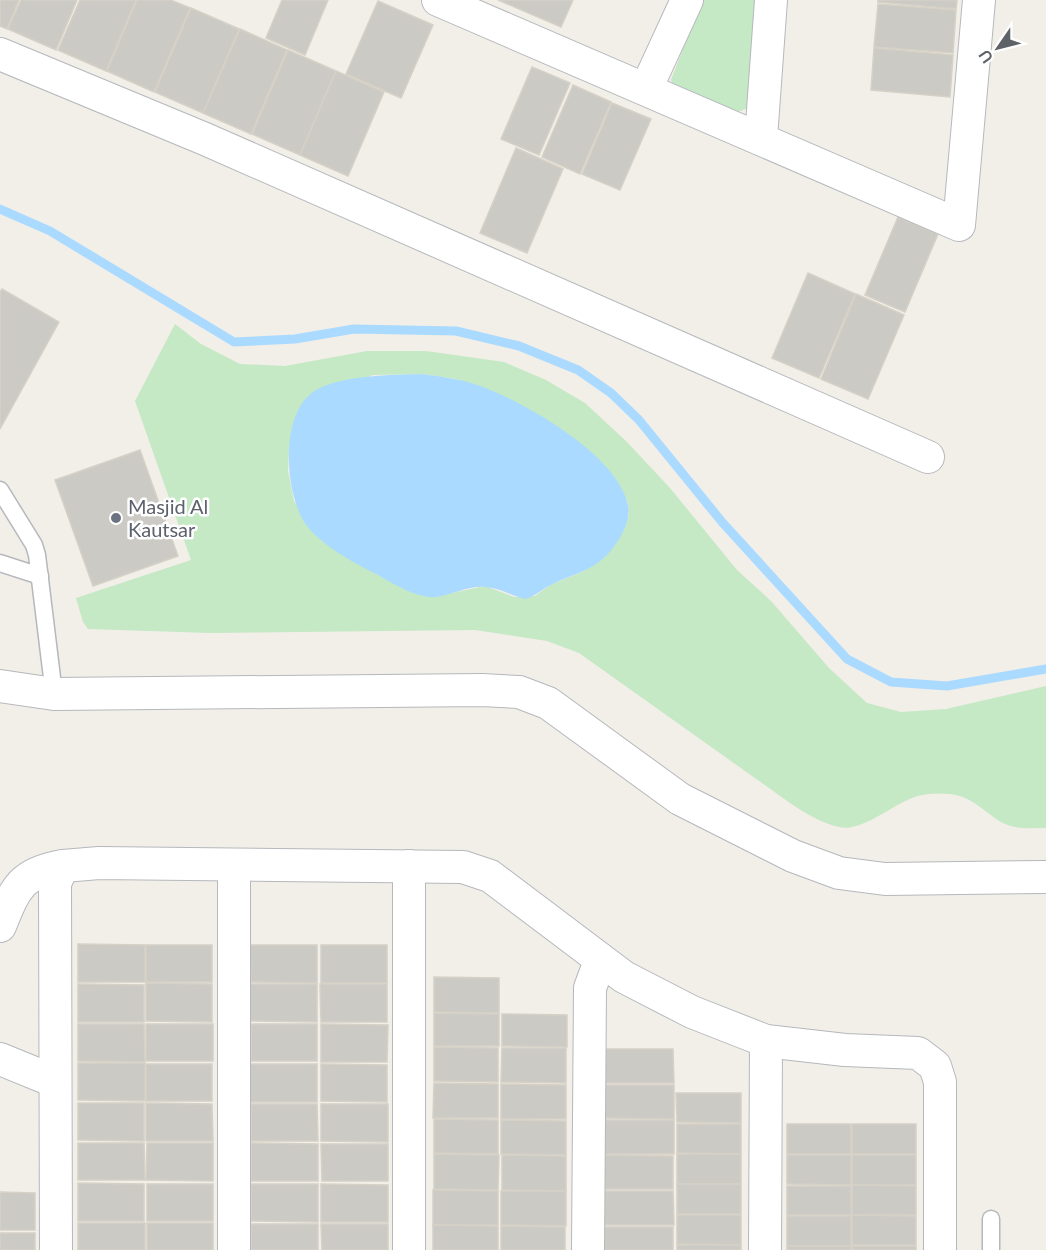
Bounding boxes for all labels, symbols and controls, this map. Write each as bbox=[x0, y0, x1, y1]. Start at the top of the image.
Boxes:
north arrow bbox=[968, 18, 1028, 78]
text: U bbox=[974, 47, 996, 67]
place label: Masjid Al Kautsar bbox=[128, 494, 208, 541]
marker: Masjid Al Kautsar bbox=[109, 511, 123, 525]

